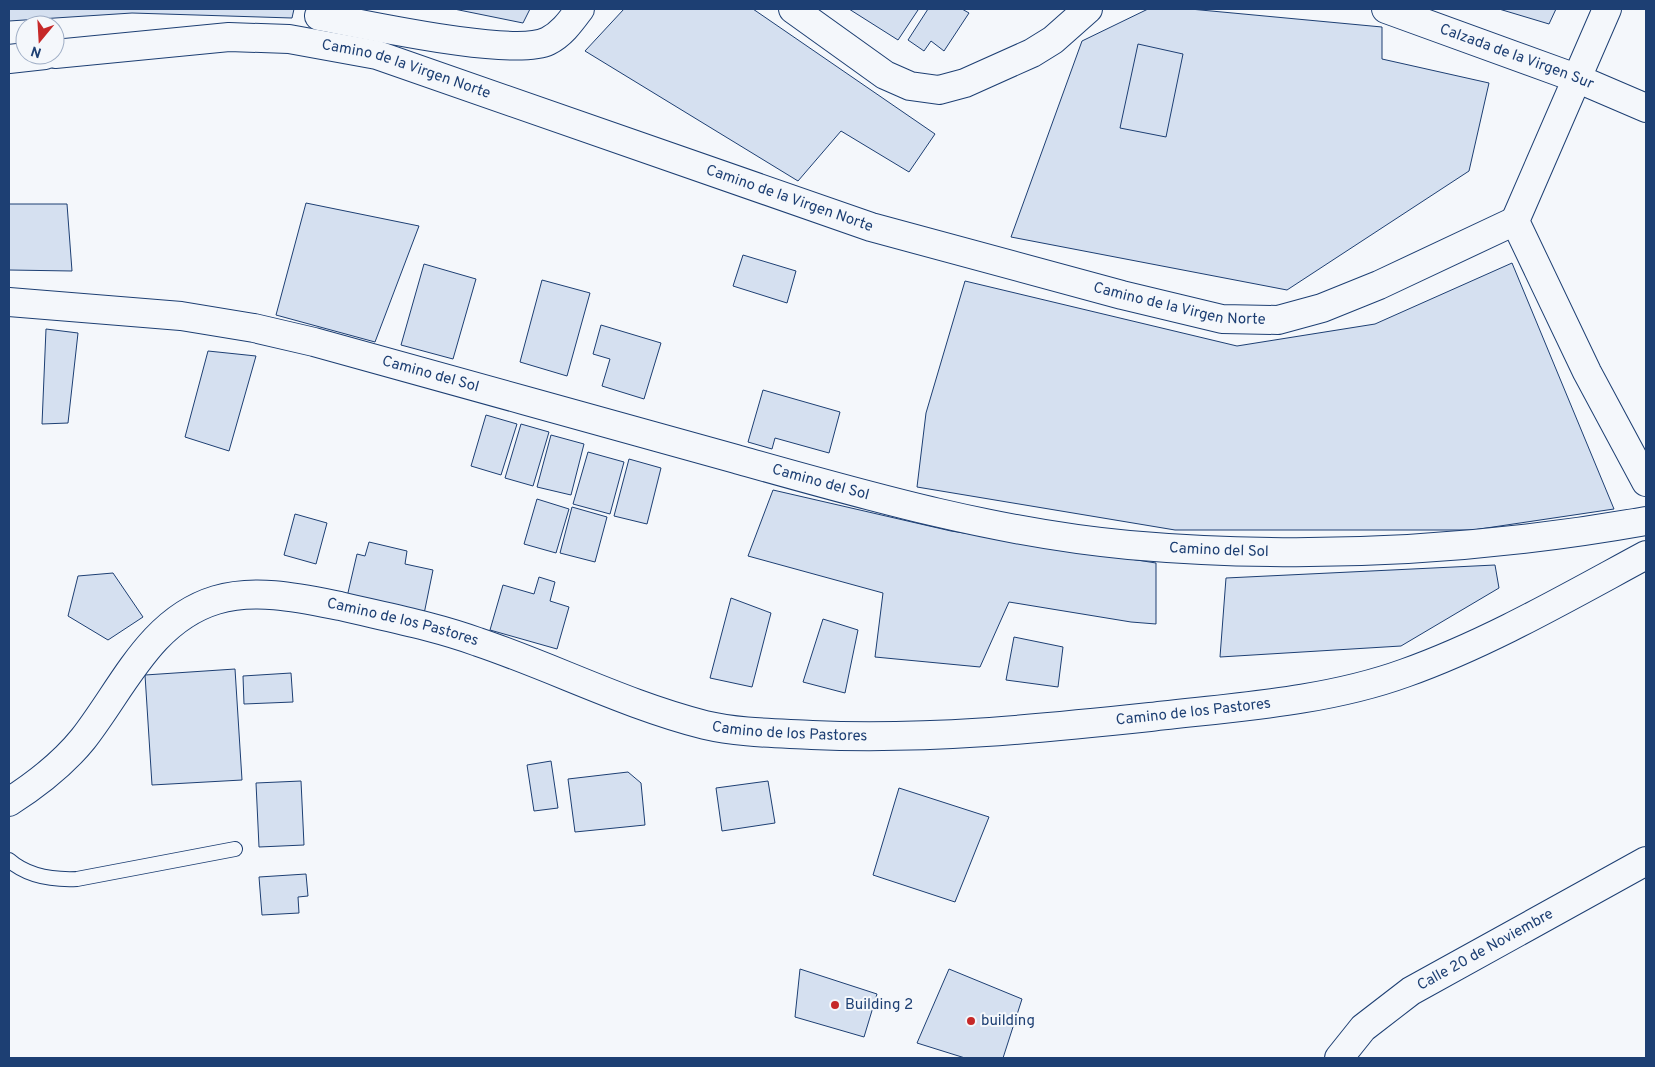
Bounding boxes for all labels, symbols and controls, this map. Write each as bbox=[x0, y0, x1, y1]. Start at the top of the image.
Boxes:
north arrow bbox=[15, 15, 65, 65]
street label: Calzada de la Virgen Sur bbox=[1437, 20, 1597, 94]
street label: Camino de la Virgen Norte bbox=[320, 36, 493, 103]
text: N bbox=[29, 41, 44, 61]
street label: Camino de la Virgen Norte bbox=[703, 161, 876, 237]
street label: Camino de la Virgen Norte bbox=[1091, 278, 1266, 329]
street label: Camino del Sol bbox=[380, 352, 481, 397]
street label: Camino del Sol bbox=[770, 460, 871, 505]
street label: Camino del Sol bbox=[1168, 539, 1269, 561]
street label: Camino de los Pastores bbox=[325, 594, 481, 651]
street label: Camino de los Pastores bbox=[1115, 694, 1272, 730]
street label: Camino de los Pastores bbox=[710, 717, 867, 746]
street label: Calle 20 de Noviembre bbox=[1414, 905, 1557, 995]
place label: Building 2 bbox=[845, 996, 913, 1015]
marker: Building 2 bbox=[829, 999, 841, 1011]
place label: building bbox=[981, 1012, 1035, 1031]
marker: building bbox=[965, 1015, 977, 1027]

